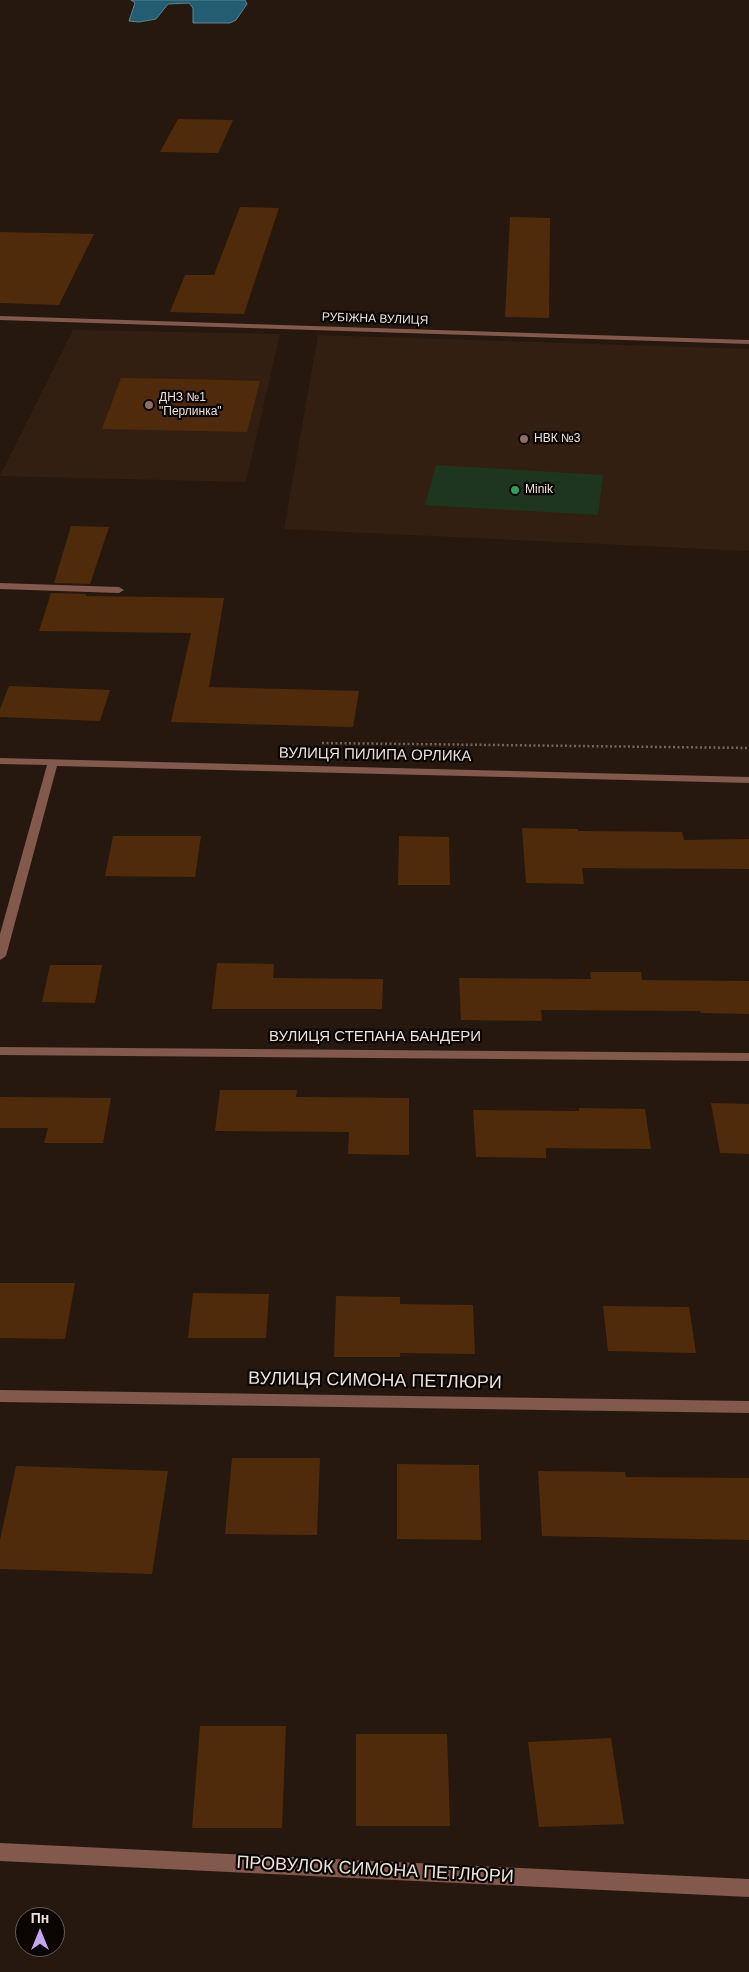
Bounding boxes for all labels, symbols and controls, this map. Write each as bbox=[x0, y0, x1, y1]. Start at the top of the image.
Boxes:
street label: РУБІЖНА ВУЛИЦЯ bbox=[322, 310, 428, 328]
place label: ДНЗ №1 "Перлинка" bbox=[159, 391, 222, 419]
marker: ДНЗ №1 "Перлинка" bbox=[143, 399, 155, 411]
place label: НВК №3 bbox=[534, 432, 581, 446]
marker: НВК №3 bbox=[518, 433, 530, 445]
place label: Minik bbox=[525, 483, 553, 497]
marker: Minik bbox=[509, 484, 521, 496]
street label: ВУЛИЦЯ ПИЛИПА ОРЛИКА bbox=[279, 744, 471, 766]
street label: ВУЛИЦЯ СТЕПАНА БАНДЕРИ bbox=[269, 1028, 481, 1046]
street label: ВУЛИЦЯ СИМОНА ПЕТЛЮРИ bbox=[248, 1368, 502, 1394]
street label: ПРОВУЛОК СИМОНА ПЕТЛЮРИ bbox=[236, 1852, 514, 1888]
north arrow bbox=[15, 1907, 65, 1957]
text: Пн bbox=[31, 1910, 49, 1926]

